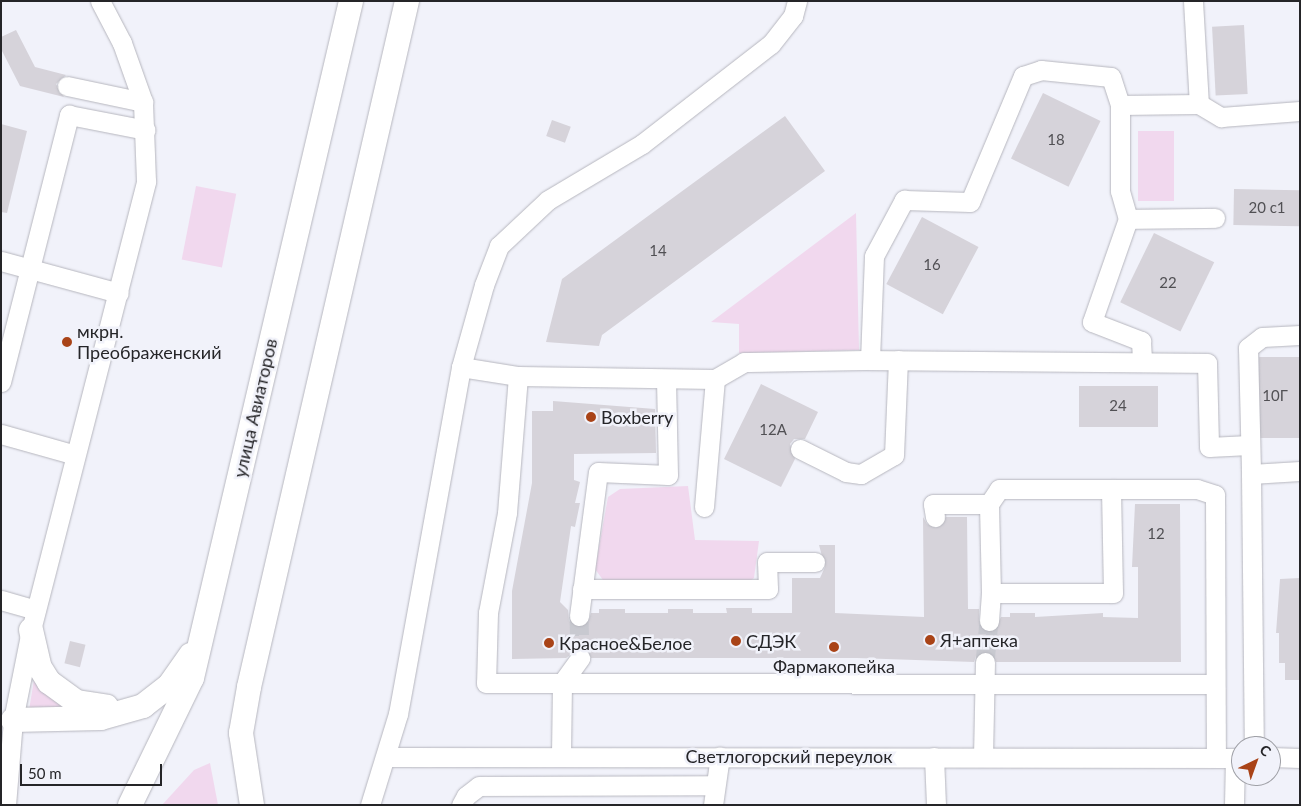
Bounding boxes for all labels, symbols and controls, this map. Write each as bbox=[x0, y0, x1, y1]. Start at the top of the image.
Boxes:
house number: 18 bbox=[1047, 131, 1065, 149]
house number: 20 с1 bbox=[1248, 199, 1286, 217]
house number: 14 bbox=[649, 242, 667, 260]
house number: 16 bbox=[923, 256, 941, 274]
house number: 22 bbox=[1159, 274, 1177, 292]
place label: мкрн. Преображенский bbox=[77, 321, 222, 364]
marker: мкрн. Преображенский bbox=[61, 336, 73, 348]
street label: улица Авиаторов bbox=[228, 336, 282, 480]
house number: 10Г bbox=[1262, 387, 1288, 405]
house number: 24 bbox=[1109, 397, 1127, 415]
place label: Boxberry bbox=[601, 406, 673, 428]
marker: Boxberry bbox=[585, 411, 597, 423]
house number: 12А bbox=[759, 421, 787, 439]
house number: 12 bbox=[1147, 525, 1165, 543]
place label: Я+аптека bbox=[940, 629, 1018, 651]
place label: СДЭК bbox=[746, 630, 796, 652]
place label: Красное&Белое bbox=[559, 632, 692, 654]
marker: Я+аптека bbox=[924, 634, 936, 646]
marker: СДЭК bbox=[730, 635, 742, 647]
marker: Красное&Белое bbox=[543, 637, 555, 649]
marker: Фармакопейка bbox=[828, 641, 840, 653]
place label: Фармакопейка bbox=[773, 655, 895, 677]
north arrow bbox=[1231, 736, 1281, 786]
text: С bbox=[1257, 741, 1275, 760]
street label: Светлогорский переулок bbox=[685, 745, 893, 767]
scale bar bbox=[22, 754, 165, 786]
text: 50 m bbox=[28, 764, 62, 782]

